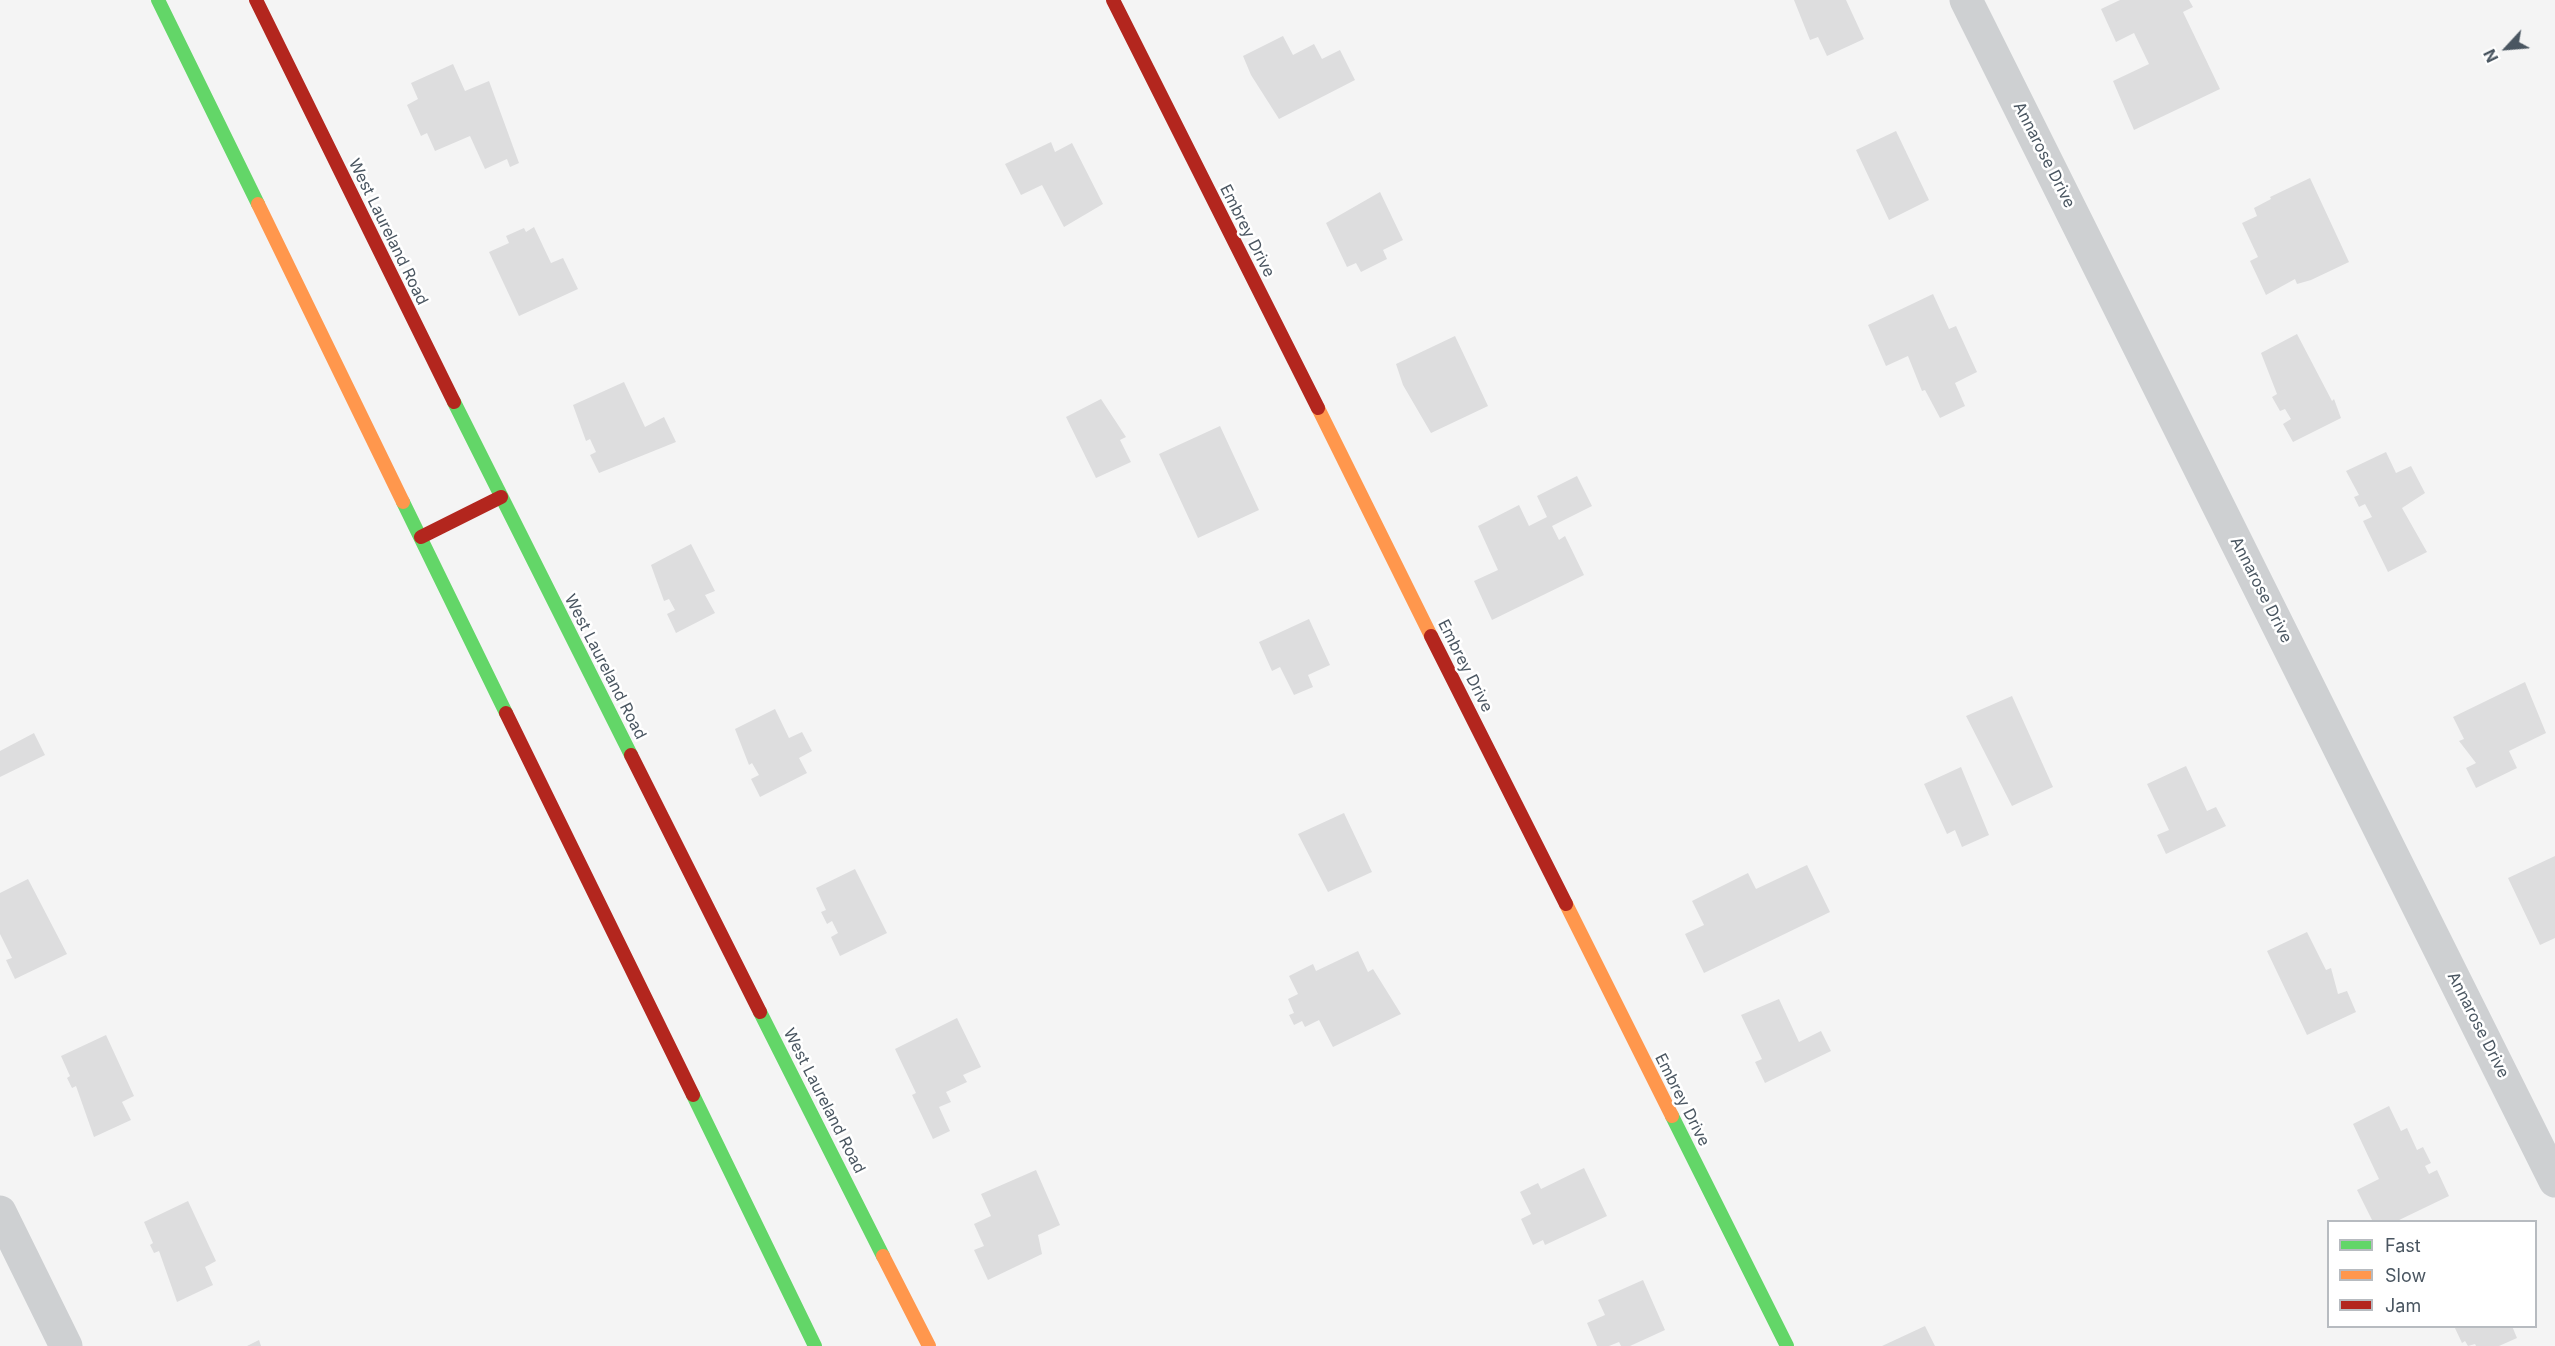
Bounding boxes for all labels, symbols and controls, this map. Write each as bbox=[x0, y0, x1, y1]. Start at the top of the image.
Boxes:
north arrow bbox=[2477, 18, 2537, 78]
text: N bbox=[2479, 46, 2502, 66]
street label: Annarose Drive bbox=[2009, 99, 2079, 211]
street label: West Laureland Road bbox=[344, 156, 432, 308]
street label: Embrey Drive bbox=[1215, 181, 1279, 281]
street label: Annarose Drive bbox=[2226, 534, 2296, 646]
street label: West Laureland Road bbox=[560, 591, 650, 743]
street label: Embrey Drive bbox=[1433, 616, 1497, 716]
street label: Annarose Drive bbox=[2443, 969, 2513, 1081]
street label: West Laureland Road bbox=[779, 1025, 869, 1177]
street label: Embrey Drive bbox=[1650, 1050, 1714, 1150]
legend bbox=[2327, 1220, 2537, 1328]
text: Fast bbox=[2385, 1235, 2421, 1256]
text: Slow bbox=[2385, 1265, 2426, 1286]
text: Jam bbox=[2385, 1295, 2421, 1316]

